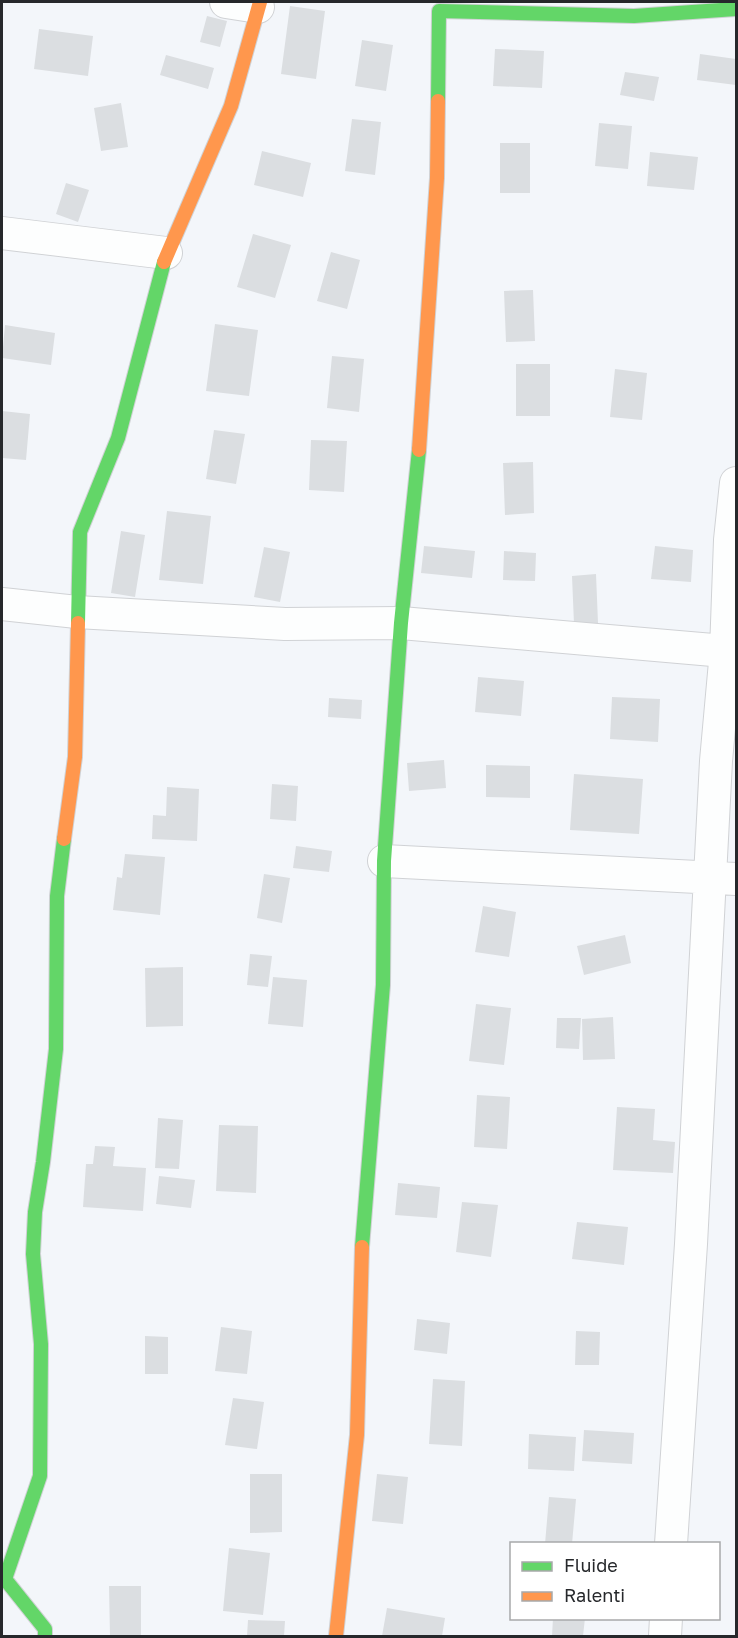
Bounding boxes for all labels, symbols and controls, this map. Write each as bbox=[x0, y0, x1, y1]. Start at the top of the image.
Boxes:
legend bbox=[510, 1542, 720, 1620]
text: Fluide bbox=[564, 1554, 618, 1576]
text: Ralenti bbox=[564, 1584, 625, 1606]

